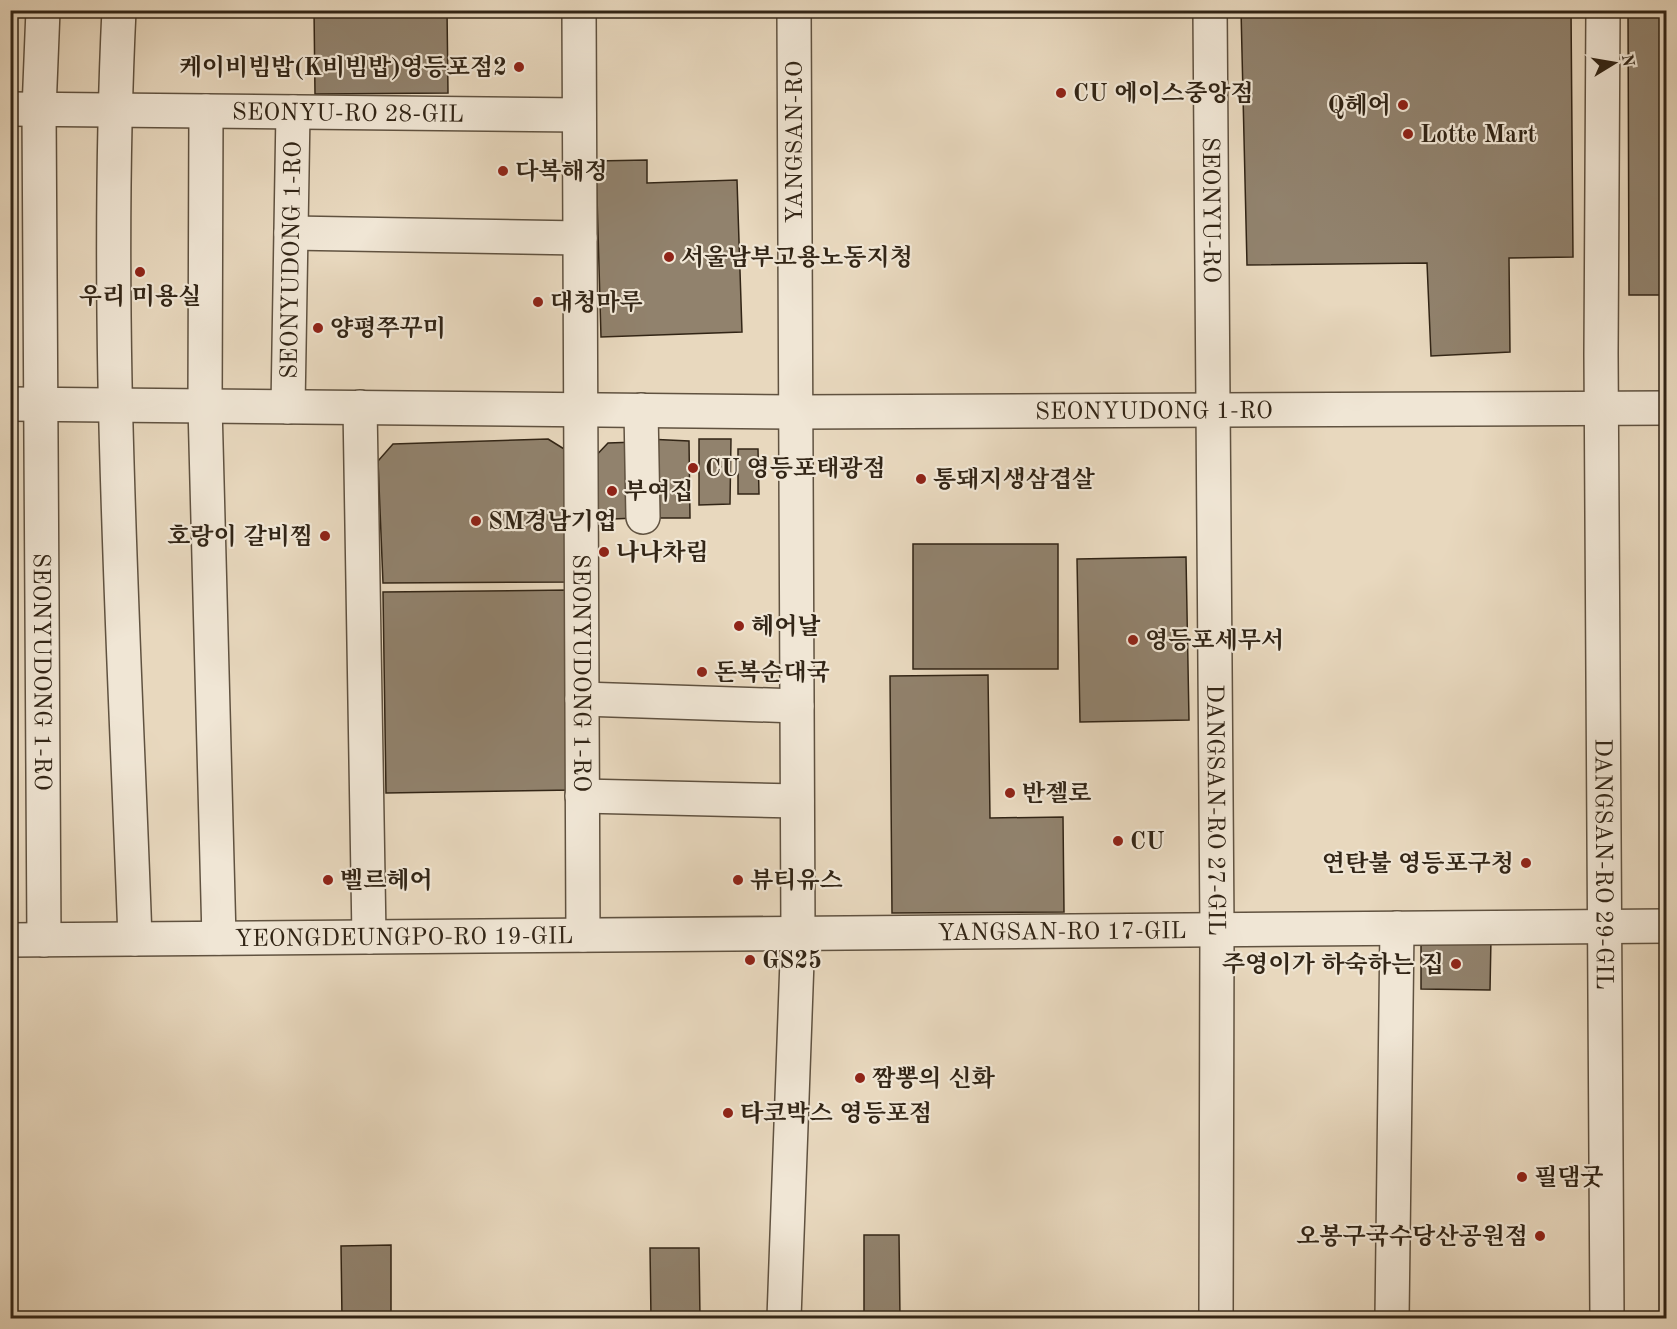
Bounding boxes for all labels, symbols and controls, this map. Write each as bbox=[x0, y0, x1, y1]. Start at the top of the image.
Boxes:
north arrow bbox=[1584, 33, 1644, 93]
text: N bbox=[1618, 53, 1636, 69]
place label: 케이비빔밥(K비빔밥)영등포점2 bbox=[179, 54, 507, 81]
marker: 케이비빔밥(K비빔밥)영등포점2 bbox=[512, 60, 526, 74]
street label: YANGSAN-RO bbox=[784, 61, 808, 223]
place label: CU 에이스중앙점 bbox=[1073, 80, 1254, 107]
marker: CU 에이스중앙점 bbox=[1054, 86, 1068, 100]
place label: Q헤어 bbox=[1328, 92, 1391, 119]
marker: Q헤어 bbox=[1396, 98, 1410, 112]
street label: SEONYU-RO 28-GIL bbox=[232, 101, 464, 128]
place label: Lotte Mart bbox=[1420, 124, 1537, 148]
marker: Lotte Mart bbox=[1401, 127, 1415, 141]
street label: SEONYU-RO bbox=[1197, 137, 1222, 283]
street label: SEONYUDONG 1-RO bbox=[278, 141, 307, 379]
place label: 다복해정 bbox=[515, 158, 608, 185]
marker: 다복해정 bbox=[496, 164, 510, 178]
place label: 서울남부고용노동지청 bbox=[681, 244, 913, 271]
marker: 서울남부고용노동지청 bbox=[662, 250, 676, 264]
marker: 우리 미용실 bbox=[133, 265, 147, 279]
place label: 우리 미용실 bbox=[79, 283, 201, 310]
place label: 대청마루 bbox=[550, 289, 643, 316]
marker: 대청마루 bbox=[531, 295, 545, 309]
place label: 양평쭈꾸미 bbox=[330, 315, 446, 342]
marker: 양평쭈꾸미 bbox=[311, 321, 325, 335]
street label: SEONYUDONG 1-RO bbox=[1035, 400, 1273, 425]
place label: CU 영등포태광점 bbox=[705, 455, 886, 482]
marker: CU 영등포태광점 bbox=[686, 461, 700, 475]
place label: 통돼지생삼겹살 bbox=[933, 466, 1095, 493]
marker: 통돼지생삼겹살 bbox=[914, 472, 928, 486]
place label: 부여집 bbox=[624, 478, 694, 505]
marker: 부여집 bbox=[605, 484, 619, 498]
place label: SM경남기업 bbox=[488, 508, 617, 535]
marker: SM경남기업 bbox=[469, 514, 483, 528]
place label: 호랑이 갈비찜 bbox=[167, 523, 313, 550]
marker: 호랑이 갈비찜 bbox=[318, 529, 332, 543]
place label: 나나차림 bbox=[616, 539, 709, 566]
marker: 나나차림 bbox=[597, 545, 611, 559]
street label: SEONYUDONG 1-RO bbox=[28, 553, 53, 791]
street label: SEONYUDONG 1-RO bbox=[567, 554, 592, 792]
place label: 헤어날 bbox=[751, 613, 821, 640]
marker: 헤어날 bbox=[732, 619, 746, 633]
place label: 영등포세무서 bbox=[1145, 627, 1284, 654]
marker: 영등포세무서 bbox=[1126, 633, 1140, 647]
place label: 돈복순대국 bbox=[714, 659, 830, 686]
marker: 돈복순대국 bbox=[695, 665, 709, 679]
street label: DANGSAN-RO 27-GIL bbox=[1201, 684, 1227, 936]
street label: DANGSAN-RO 29-GIL bbox=[1589, 738, 1615, 990]
place label: 반젤로 bbox=[1022, 780, 1092, 807]
marker: 반젤로 bbox=[1003, 786, 1017, 800]
place label: CU bbox=[1130, 831, 1165, 855]
marker: CU bbox=[1111, 834, 1125, 848]
place label: 연탄불 영등포구청 bbox=[1322, 850, 1514, 877]
marker: 연탄불 영등포구청 bbox=[1519, 856, 1533, 870]
place label: 벨르헤어 bbox=[340, 867, 433, 894]
place label: 뷰티유스 bbox=[750, 867, 843, 894]
marker: 벨르헤어 bbox=[321, 873, 335, 887]
marker: 뷰티유스 bbox=[731, 873, 745, 887]
street label: YANGSAN-RO 17-GIL bbox=[937, 920, 1187, 946]
street label: YEONGDEUNGPO-RO 19-GIL bbox=[235, 925, 573, 952]
place label: GS25 bbox=[762, 949, 822, 974]
place label: 주영이가 하숙하는 집 bbox=[1222, 951, 1444, 978]
marker: GS25 bbox=[743, 953, 757, 967]
marker: 주영이가 하숙하는 집 bbox=[1449, 957, 1463, 971]
place label: 짬뽕의 신화 bbox=[872, 1065, 995, 1092]
marker: 짬뽕의 신화 bbox=[853, 1071, 867, 1085]
place label: 타코박스 영등포점 bbox=[740, 1100, 932, 1127]
marker: 타코박스 영등포점 bbox=[721, 1106, 735, 1120]
place label: 필댐굿 bbox=[1534, 1164, 1604, 1191]
marker: 필댐굿 bbox=[1515, 1170, 1529, 1184]
place label: 오봉구국수당산공원점 bbox=[1296, 1223, 1528, 1250]
marker: 오봉구국수당산공원점 bbox=[1533, 1229, 1547, 1243]

